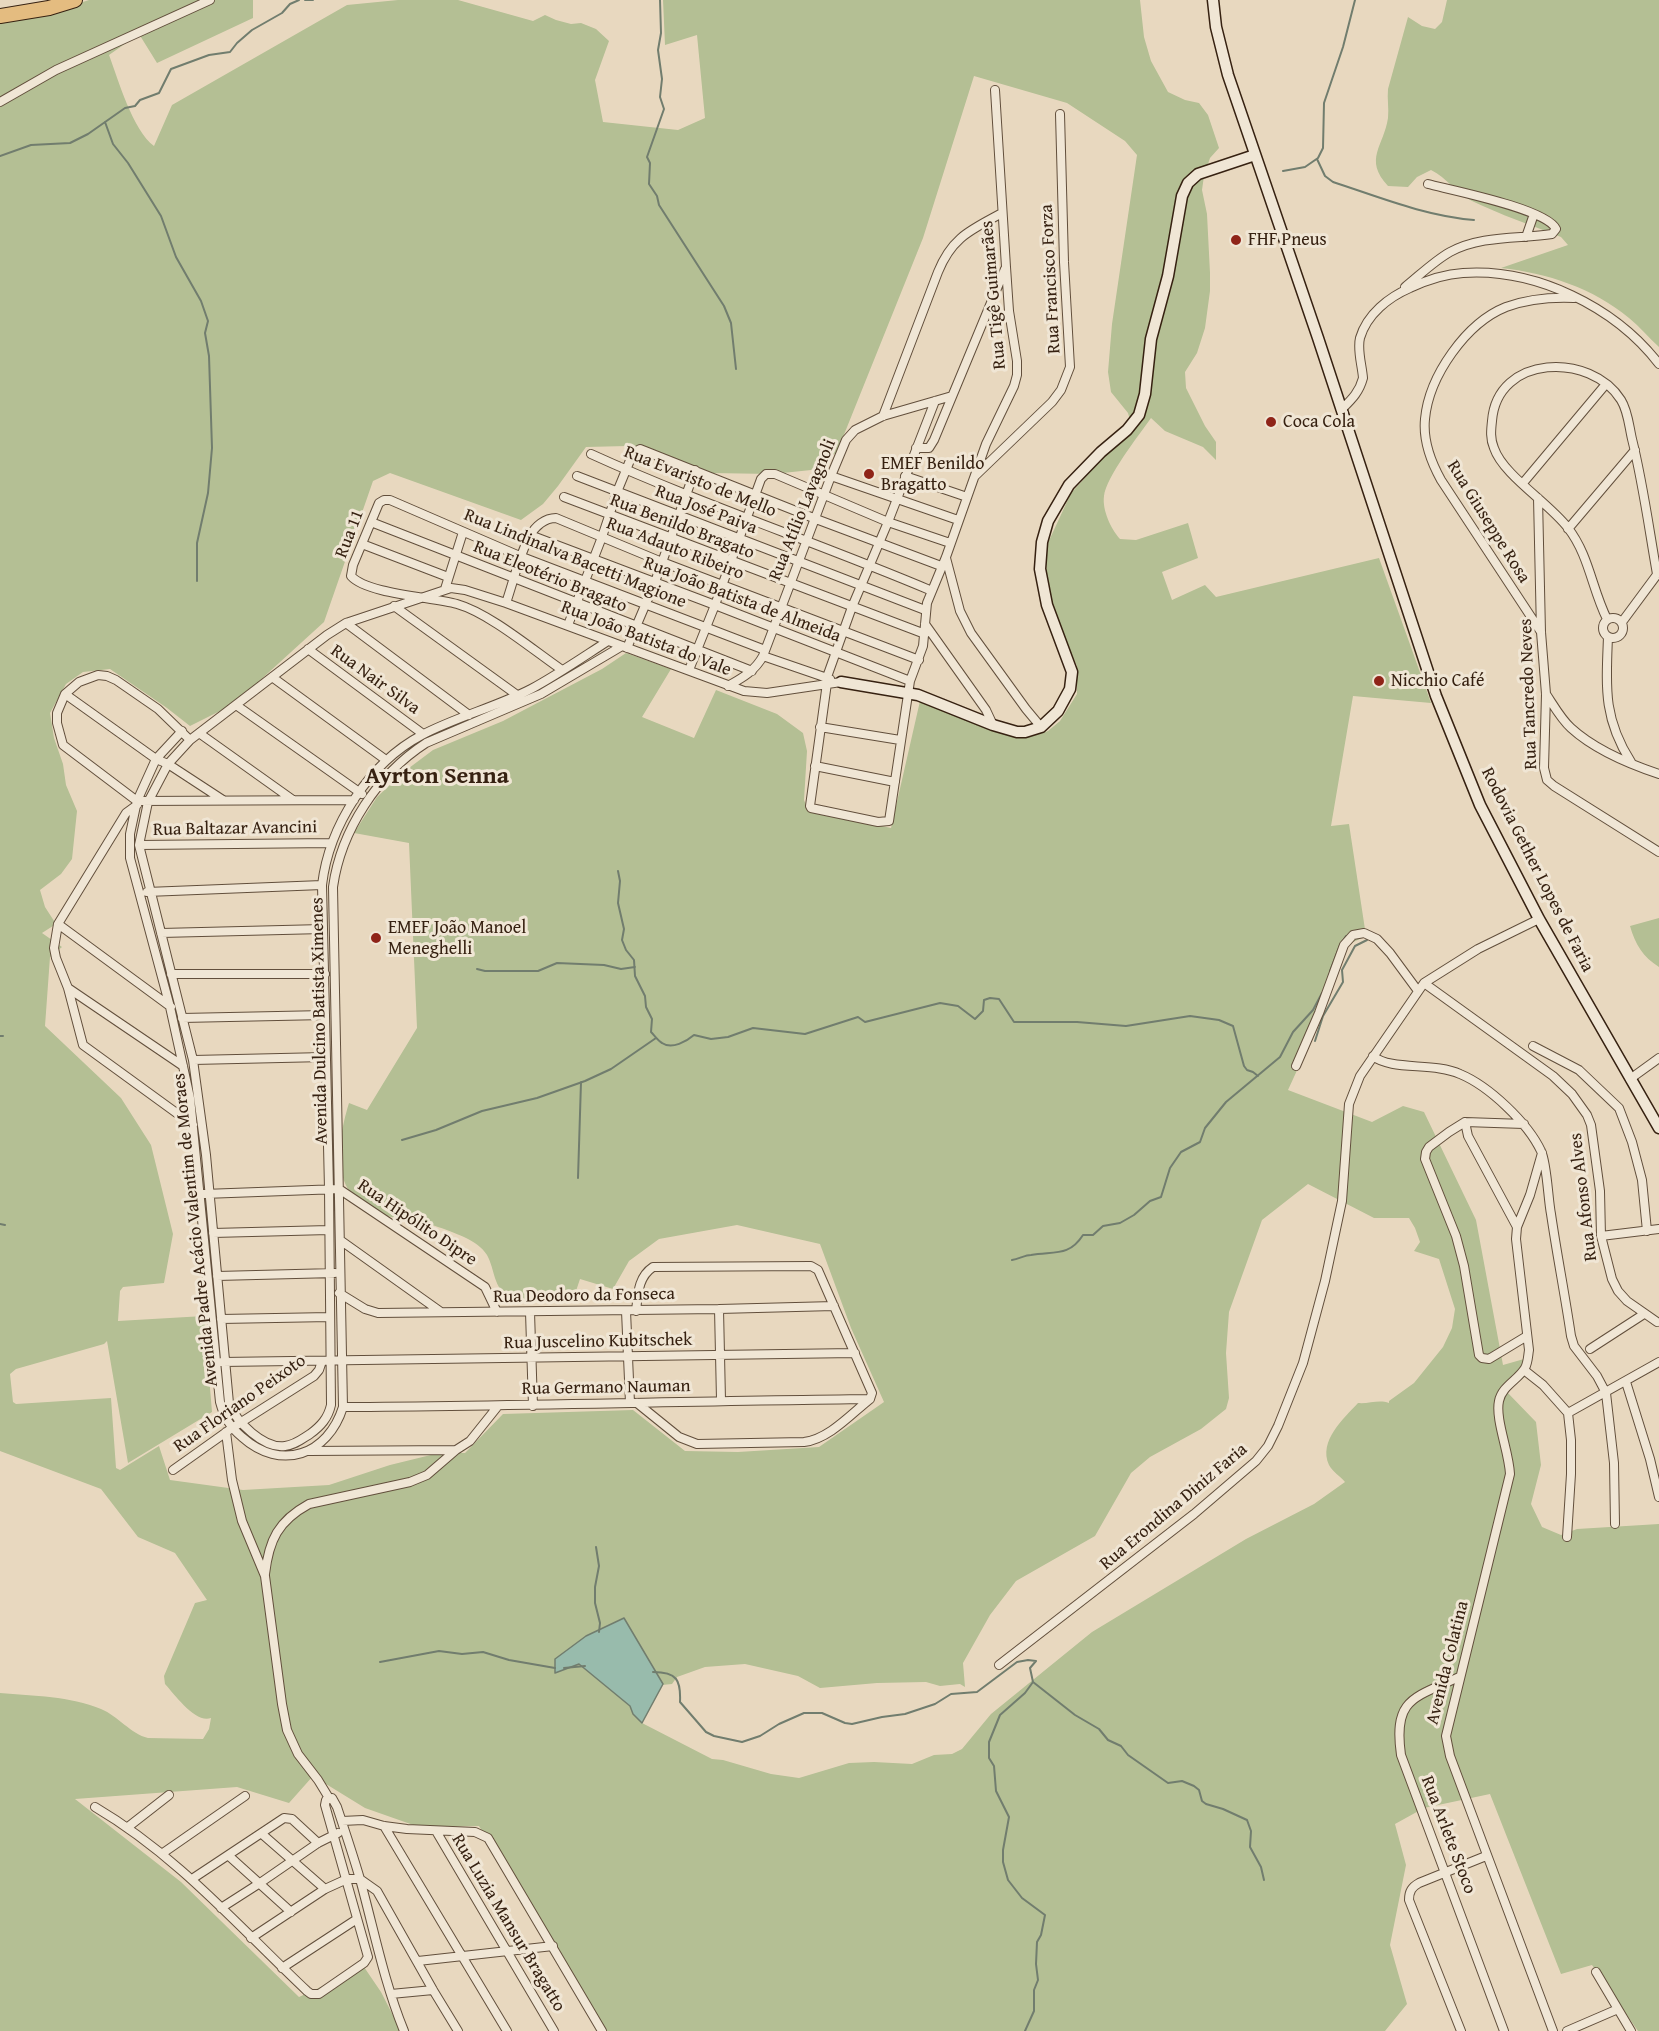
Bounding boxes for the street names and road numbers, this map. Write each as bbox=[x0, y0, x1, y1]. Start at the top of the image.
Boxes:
street label: Rua Francisco Forza bbox=[1036, 204, 1066, 354]
street label: Rua Tigê Guimarães bbox=[977, 220, 1011, 370]
street label: Rua Atílio Lavagnoli bbox=[765, 436, 841, 584]
street label: Rua Evaristo de Mello bbox=[621, 442, 779, 522]
street label: Rua Giuseppe Rosa bbox=[1442, 457, 1534, 587]
street label: Rua José Paiva bbox=[652, 481, 760, 539]
street label: Rua Benildo Bragato bbox=[607, 489, 757, 565]
street label: Rua Lindinalva Bacetti Magione bbox=[461, 504, 689, 614]
street label: Rua 11 bbox=[331, 507, 369, 561]
street label: Rua Adauto Ribeiro bbox=[603, 513, 747, 585]
street label: Rua Eleotério Bragato bbox=[470, 536, 630, 618]
street label: Rua João Batista de Almeida bbox=[640, 552, 844, 648]
street label: Rua João Batista do Vale bbox=[558, 597, 734, 681]
street label: Rua Tancredo Neves bbox=[1516, 618, 1542, 770]
street label: Rua Nair Silva bbox=[326, 640, 424, 720]
street label: Rodovia Gether Lopes de Faria bbox=[1476, 764, 1598, 976]
street label: Rua Baltazar Avancini bbox=[153, 817, 317, 841]
street label: Avenida Dulcino Batista Ximenes bbox=[307, 897, 333, 1145]
street label: Avenida Padre Acácio Valentim de Moraes bbox=[169, 1072, 223, 1388]
street label: Rua Afonso Alves bbox=[1565, 1132, 1603, 1262]
street label: Rua Hipólito Dipre bbox=[353, 1175, 481, 1271]
street label: Rua Deodoro da Fonseca bbox=[493, 1284, 675, 1308]
street label: Rua Juscelino Kubitschek bbox=[504, 1330, 692, 1354]
street label: Rua Floriano Peixoto bbox=[170, 1350, 310, 1458]
street label: Rua Germano Nauman bbox=[521, 1376, 691, 1400]
street label: Rua Erondina Diniz Faria bbox=[1096, 1439, 1252, 1575]
street label: Avenida Colatina bbox=[1422, 1599, 1474, 1727]
street label: Rua Arlete Stoco bbox=[1416, 1773, 1480, 1897]
street label: Rua Luzia Mansur Bragatto bbox=[446, 1830, 570, 2016]

